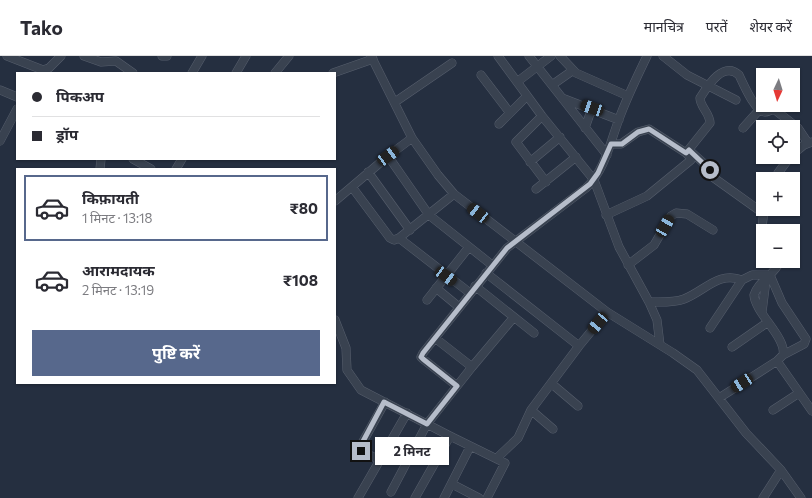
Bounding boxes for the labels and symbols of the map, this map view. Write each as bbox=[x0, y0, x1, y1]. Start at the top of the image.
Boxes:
north arrow bbox=[756, 68, 800, 112]
car bbox=[579, 98, 605, 118]
car bbox=[375, 144, 401, 168]
route start bbox=[701, 161, 719, 179]
car bbox=[465, 201, 491, 225]
car bbox=[654, 213, 676, 239]
car bbox=[433, 264, 459, 288]
car bbox=[586, 310, 610, 336]
car bbox=[729, 371, 755, 395]
callout: 2 मिनट bbox=[375, 437, 449, 465]
route end bbox=[352, 442, 370, 460]

